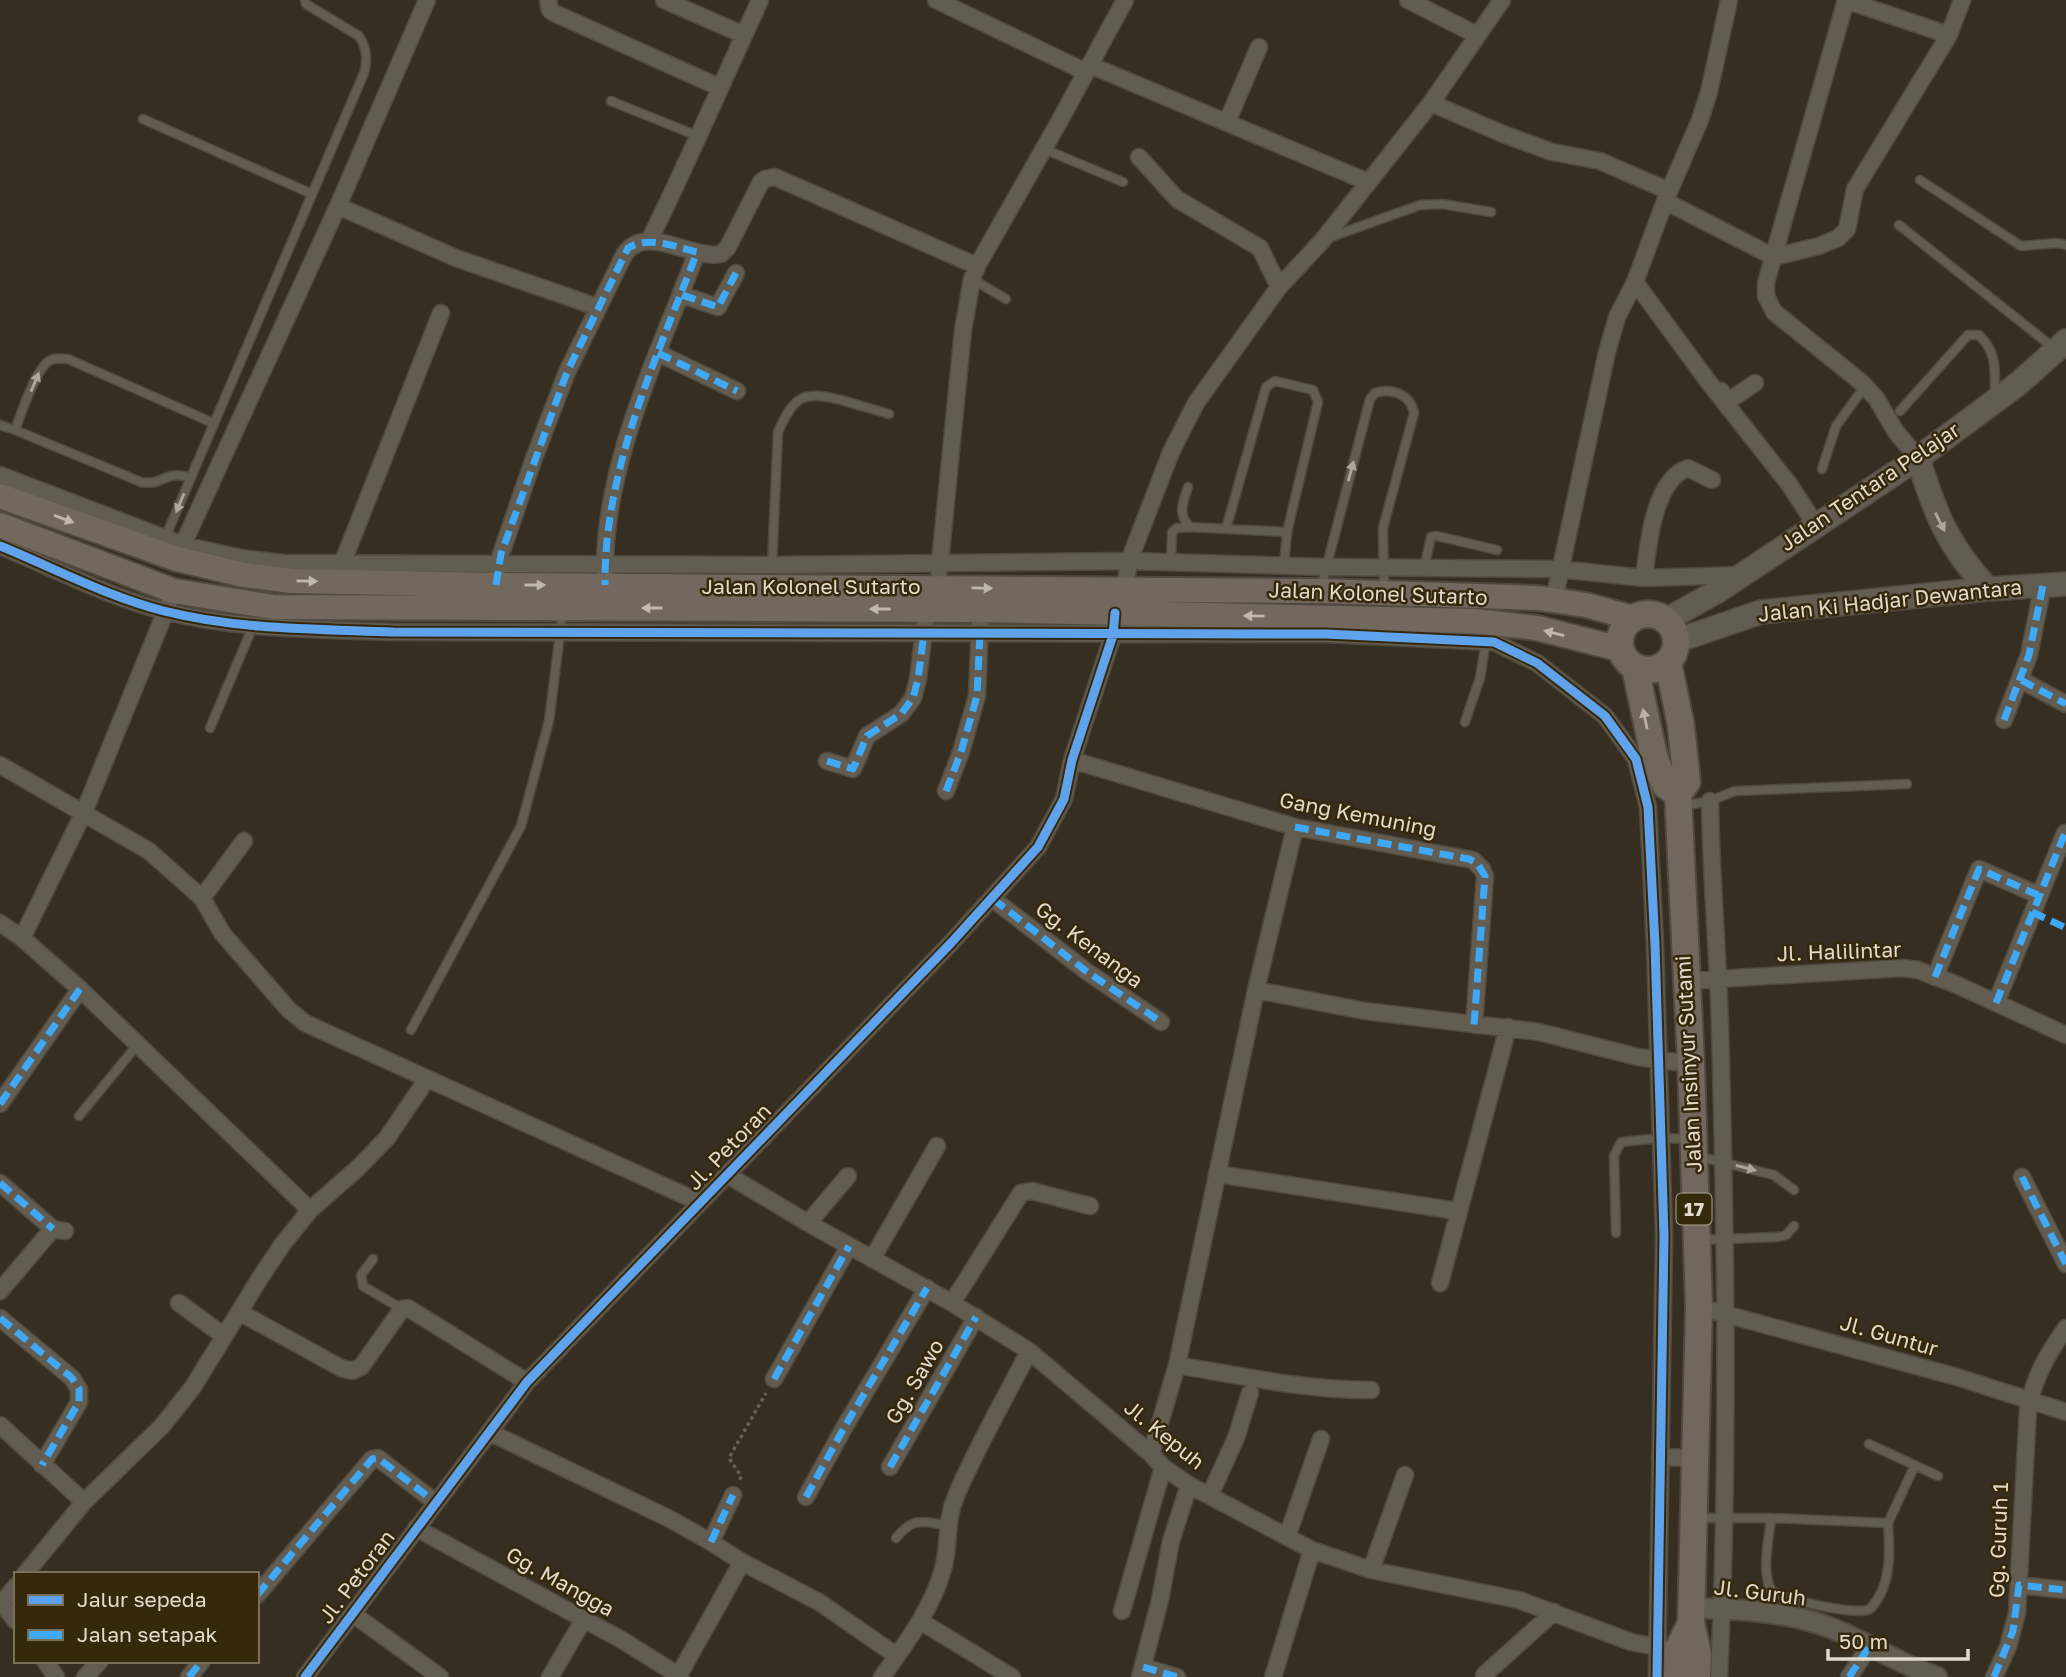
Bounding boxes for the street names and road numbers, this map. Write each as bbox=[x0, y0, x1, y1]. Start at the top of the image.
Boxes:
street label: Jalan Tentara Pelajar bbox=[1774, 416, 1964, 556]
street label: Jalan Kolonel Sutarto bbox=[701, 573, 921, 599]
street label: Jalan Ki Hadjar Dewantara bbox=[1757, 573, 2023, 627]
street label: Jalan Kolonel Sutarto bbox=[1268, 576, 1488, 610]
street label: Gang Kemuning bbox=[1277, 786, 1439, 842]
street label: Gg. Kenanga bbox=[1031, 895, 1149, 993]
street label: Jl. Halilintar bbox=[1776, 936, 1902, 966]
street label: Jalan Insinyur Sutami bbox=[1669, 955, 1707, 1173]
street label: Jl. Petoran bbox=[681, 1098, 776, 1195]
road number: 17 bbox=[1676, 1194, 1712, 1224]
street label: Jl. Guntur bbox=[1837, 1309, 1941, 1361]
street label: Gg. Sawo bbox=[879, 1334, 949, 1429]
street label: Jl. Kepuh bbox=[1119, 1394, 1210, 1474]
street label: Gg. Guruh 1 bbox=[1983, 1482, 2013, 1598]
street label: Jl. Petoran bbox=[313, 1524, 400, 1628]
street label: Gg. Mangga bbox=[502, 1541, 619, 1622]
street label: Jl. Guruh bbox=[1713, 1573, 1808, 1611]

